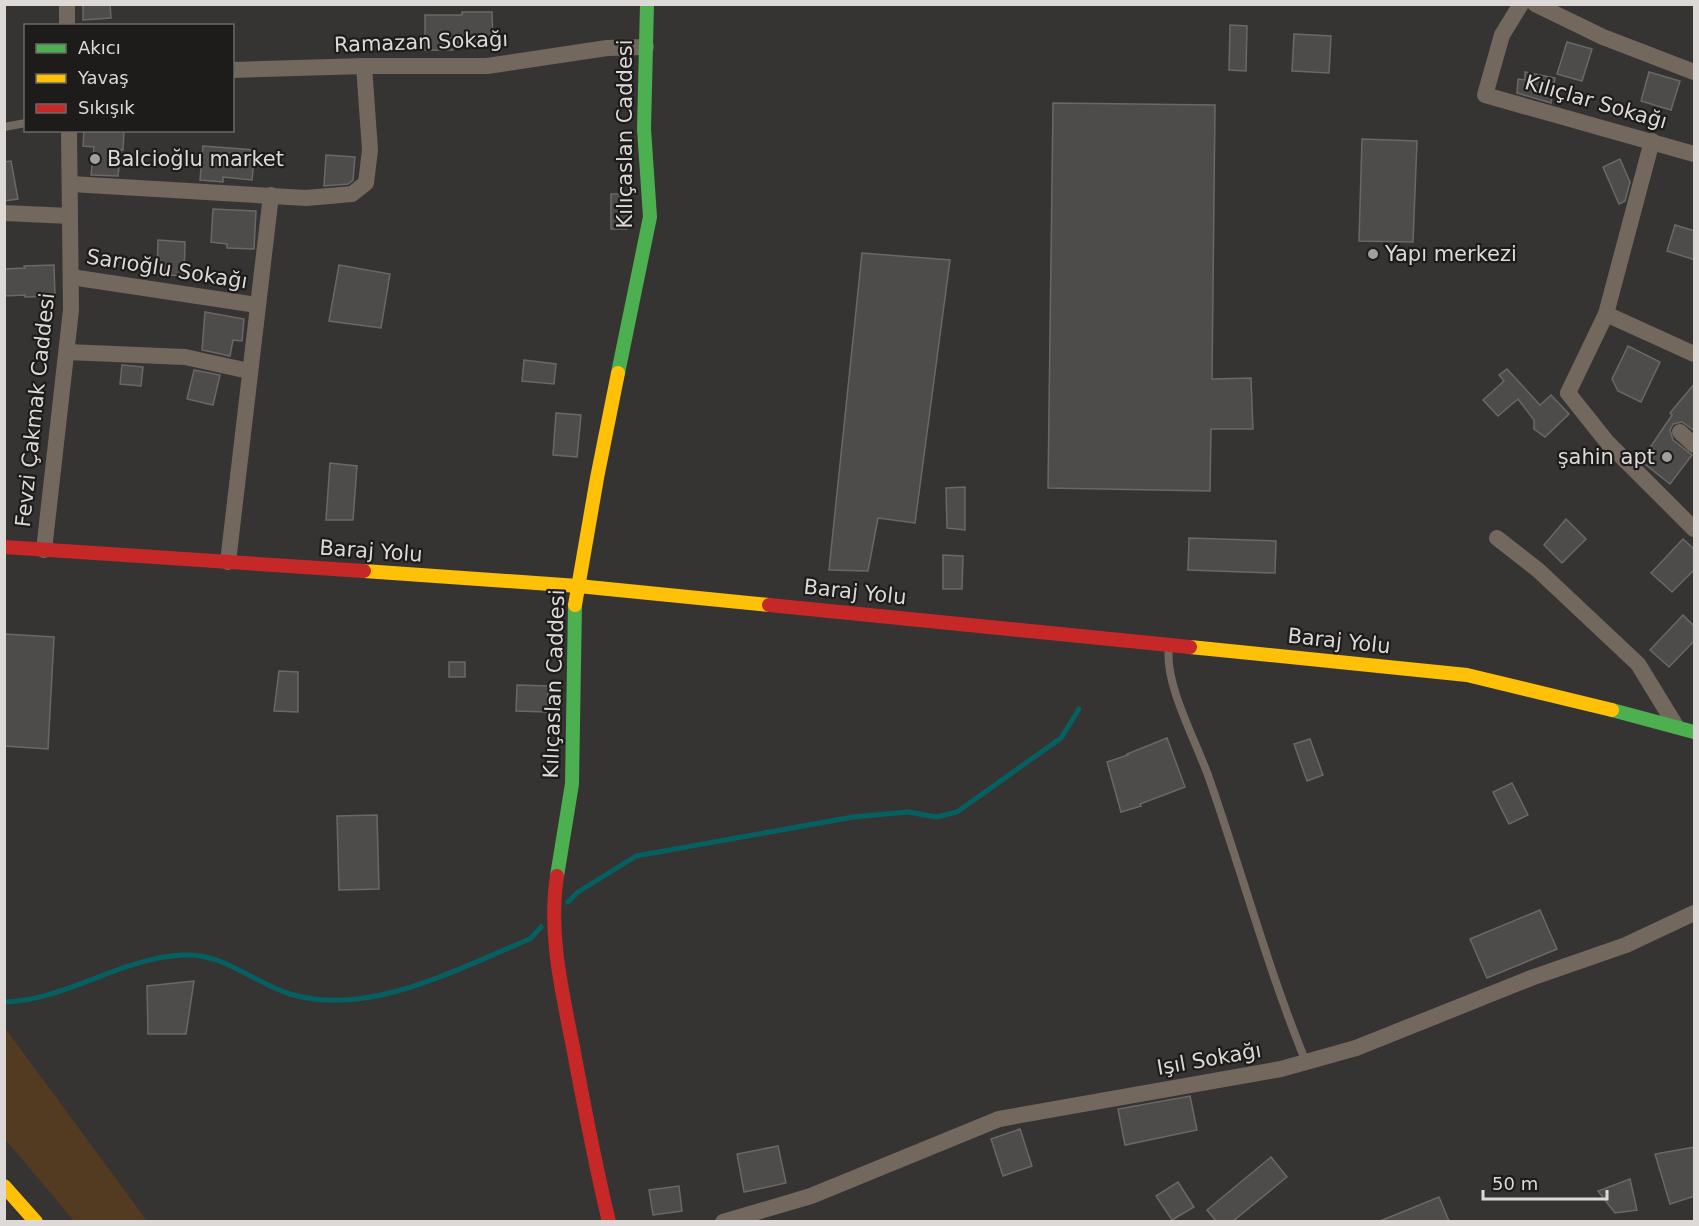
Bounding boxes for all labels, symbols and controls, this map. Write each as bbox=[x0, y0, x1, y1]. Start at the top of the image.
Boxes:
legend bbox=[24, 24, 234, 132]
street label: Ramazan Sokağı bbox=[334, 27, 508, 57]
text: Akıcı bbox=[78, 37, 121, 58]
street label: Kılıçaslan Caddesi bbox=[613, 39, 637, 229]
text: Yavaş bbox=[77, 67, 129, 88]
street label: Kılıçlar Sokağı bbox=[1522, 70, 1670, 134]
text: Sıkışık bbox=[78, 97, 135, 118]
place label: Balcioğlu market bbox=[107, 147, 284, 171]
marker: Balcioğlu market bbox=[88, 152, 102, 166]
place label: Yapı merkezi bbox=[1384, 242, 1517, 266]
street label: Sarıoğlu Sokağı bbox=[85, 244, 249, 294]
marker: Yapı merkezi bbox=[1366, 247, 1380, 261]
street label: Fevzi Çakmak Caddesi bbox=[11, 292, 59, 528]
place label: şahin apt bbox=[1558, 445, 1655, 469]
marker: şahin apt bbox=[1660, 450, 1674, 464]
street label: Baraj Yolu bbox=[319, 535, 423, 567]
street label: Baraj Yolu bbox=[802, 575, 908, 609]
street label: Kılıçaslan Caddesi bbox=[539, 589, 569, 779]
street label: Baraj Yolu bbox=[1286, 624, 1392, 658]
street label: Işıl Sokağı bbox=[1155, 1038, 1263, 1080]
scale bar bbox=[1483, 1163, 1608, 1201]
text: 50 m bbox=[1492, 1173, 1538, 1194]

